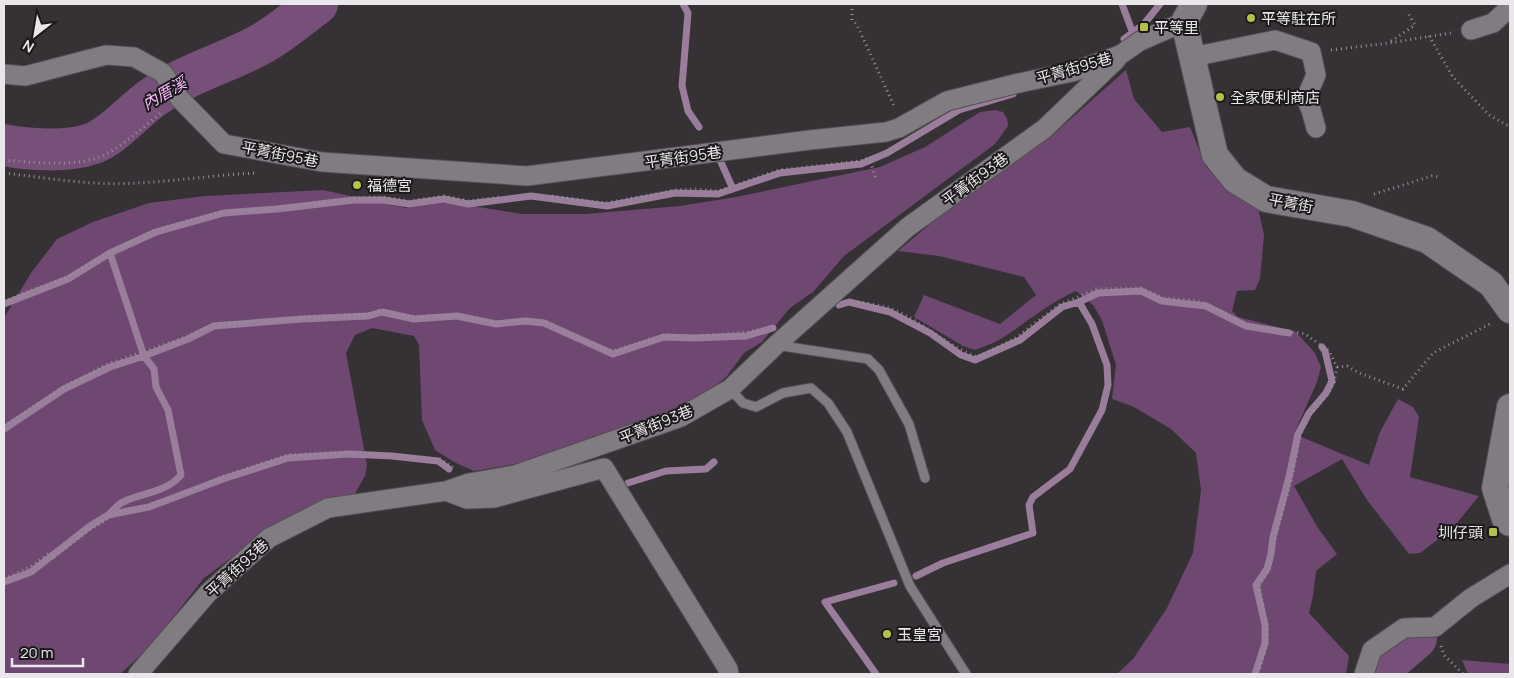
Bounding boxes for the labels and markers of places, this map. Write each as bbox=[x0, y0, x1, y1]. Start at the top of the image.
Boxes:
place label: 平等駐在所 bbox=[1261, 8, 1336, 29]
marker: 平等駐在所 bbox=[1245, 12, 1257, 24]
place label: 平等里 bbox=[1154, 17, 1199, 38]
marker: 平等里 bbox=[1138, 21, 1150, 33]
place label: 全家便利商店 bbox=[1230, 87, 1320, 108]
marker: 全家便利商店 bbox=[1214, 91, 1226, 103]
place label: 福德宮 bbox=[367, 175, 412, 196]
marker: 福德宮 bbox=[351, 179, 363, 191]
place label: 圳仔頭 bbox=[1438, 522, 1483, 543]
marker: 圳仔頭 bbox=[1487, 526, 1499, 538]
place label: 玉皇宮 bbox=[897, 624, 942, 645]
marker: 玉皇宮 bbox=[881, 628, 893, 640]

